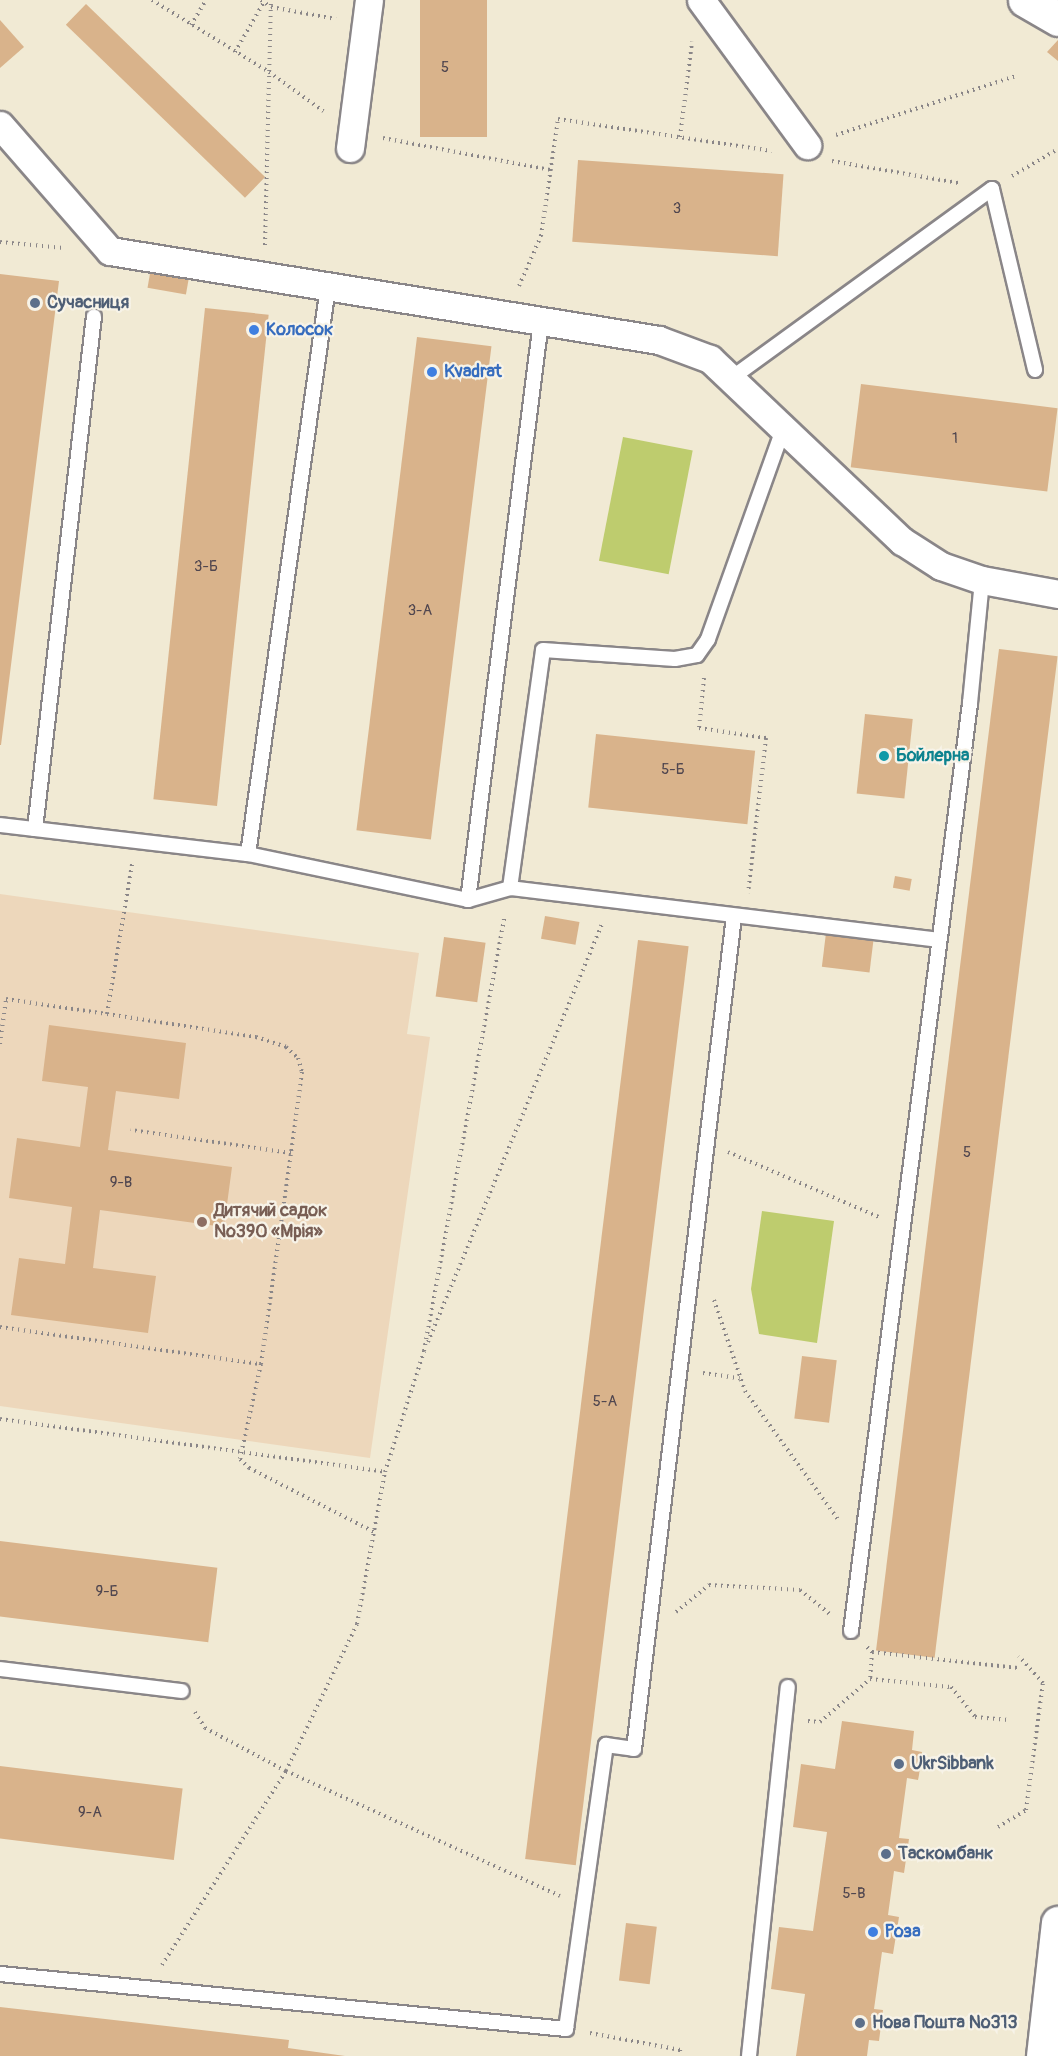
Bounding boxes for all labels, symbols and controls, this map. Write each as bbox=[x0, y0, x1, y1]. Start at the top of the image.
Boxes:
house number: 5 bbox=[441, 59, 449, 77]
house number: 3 bbox=[673, 200, 681, 218]
place label: Сучасниця bbox=[47, 292, 129, 314]
marker: Сучасниця bbox=[28, 296, 42, 310]
place label: Колосок bbox=[266, 319, 333, 341]
marker: Колосок bbox=[247, 323, 261, 337]
place label: Kvadrat bbox=[444, 361, 502, 383]
marker: Kvadrat bbox=[425, 365, 439, 379]
house number: 1 bbox=[952, 430, 958, 448]
house number: 3-Б bbox=[194, 558, 218, 576]
house number: 3-А bbox=[408, 602, 432, 620]
place label: Бойлерна bbox=[896, 745, 969, 767]
marker: Бойлерна bbox=[877, 749, 891, 763]
house number: 5-Б bbox=[661, 761, 685, 779]
house number: 5 bbox=[963, 1144, 971, 1162]
house number: 9-В bbox=[110, 1174, 132, 1192]
place label: Дитячий садок №390 «Мрія» bbox=[214, 1201, 327, 1244]
marker: Дитячий садок №390 «Мрія» bbox=[195, 1215, 209, 1229]
house number: 5-А bbox=[593, 1393, 617, 1411]
house number: 9-Б bbox=[95, 1583, 119, 1601]
place label: UkrSibbank bbox=[911, 1753, 994, 1775]
marker: UkrSibbank bbox=[892, 1757, 906, 1771]
house number: 9-А bbox=[78, 1804, 102, 1822]
place label: Таскомбанк bbox=[898, 1843, 993, 1865]
marker: Таскомбанк bbox=[879, 1847, 893, 1861]
house number: 5-В bbox=[842, 1885, 866, 1903]
place label: Роза bbox=[885, 1921, 921, 1943]
marker: Роза bbox=[866, 1925, 880, 1939]
place label: Нова Пошта №313 bbox=[872, 2012, 1018, 2034]
marker: Нова Пошта №313 bbox=[853, 2016, 867, 2030]

